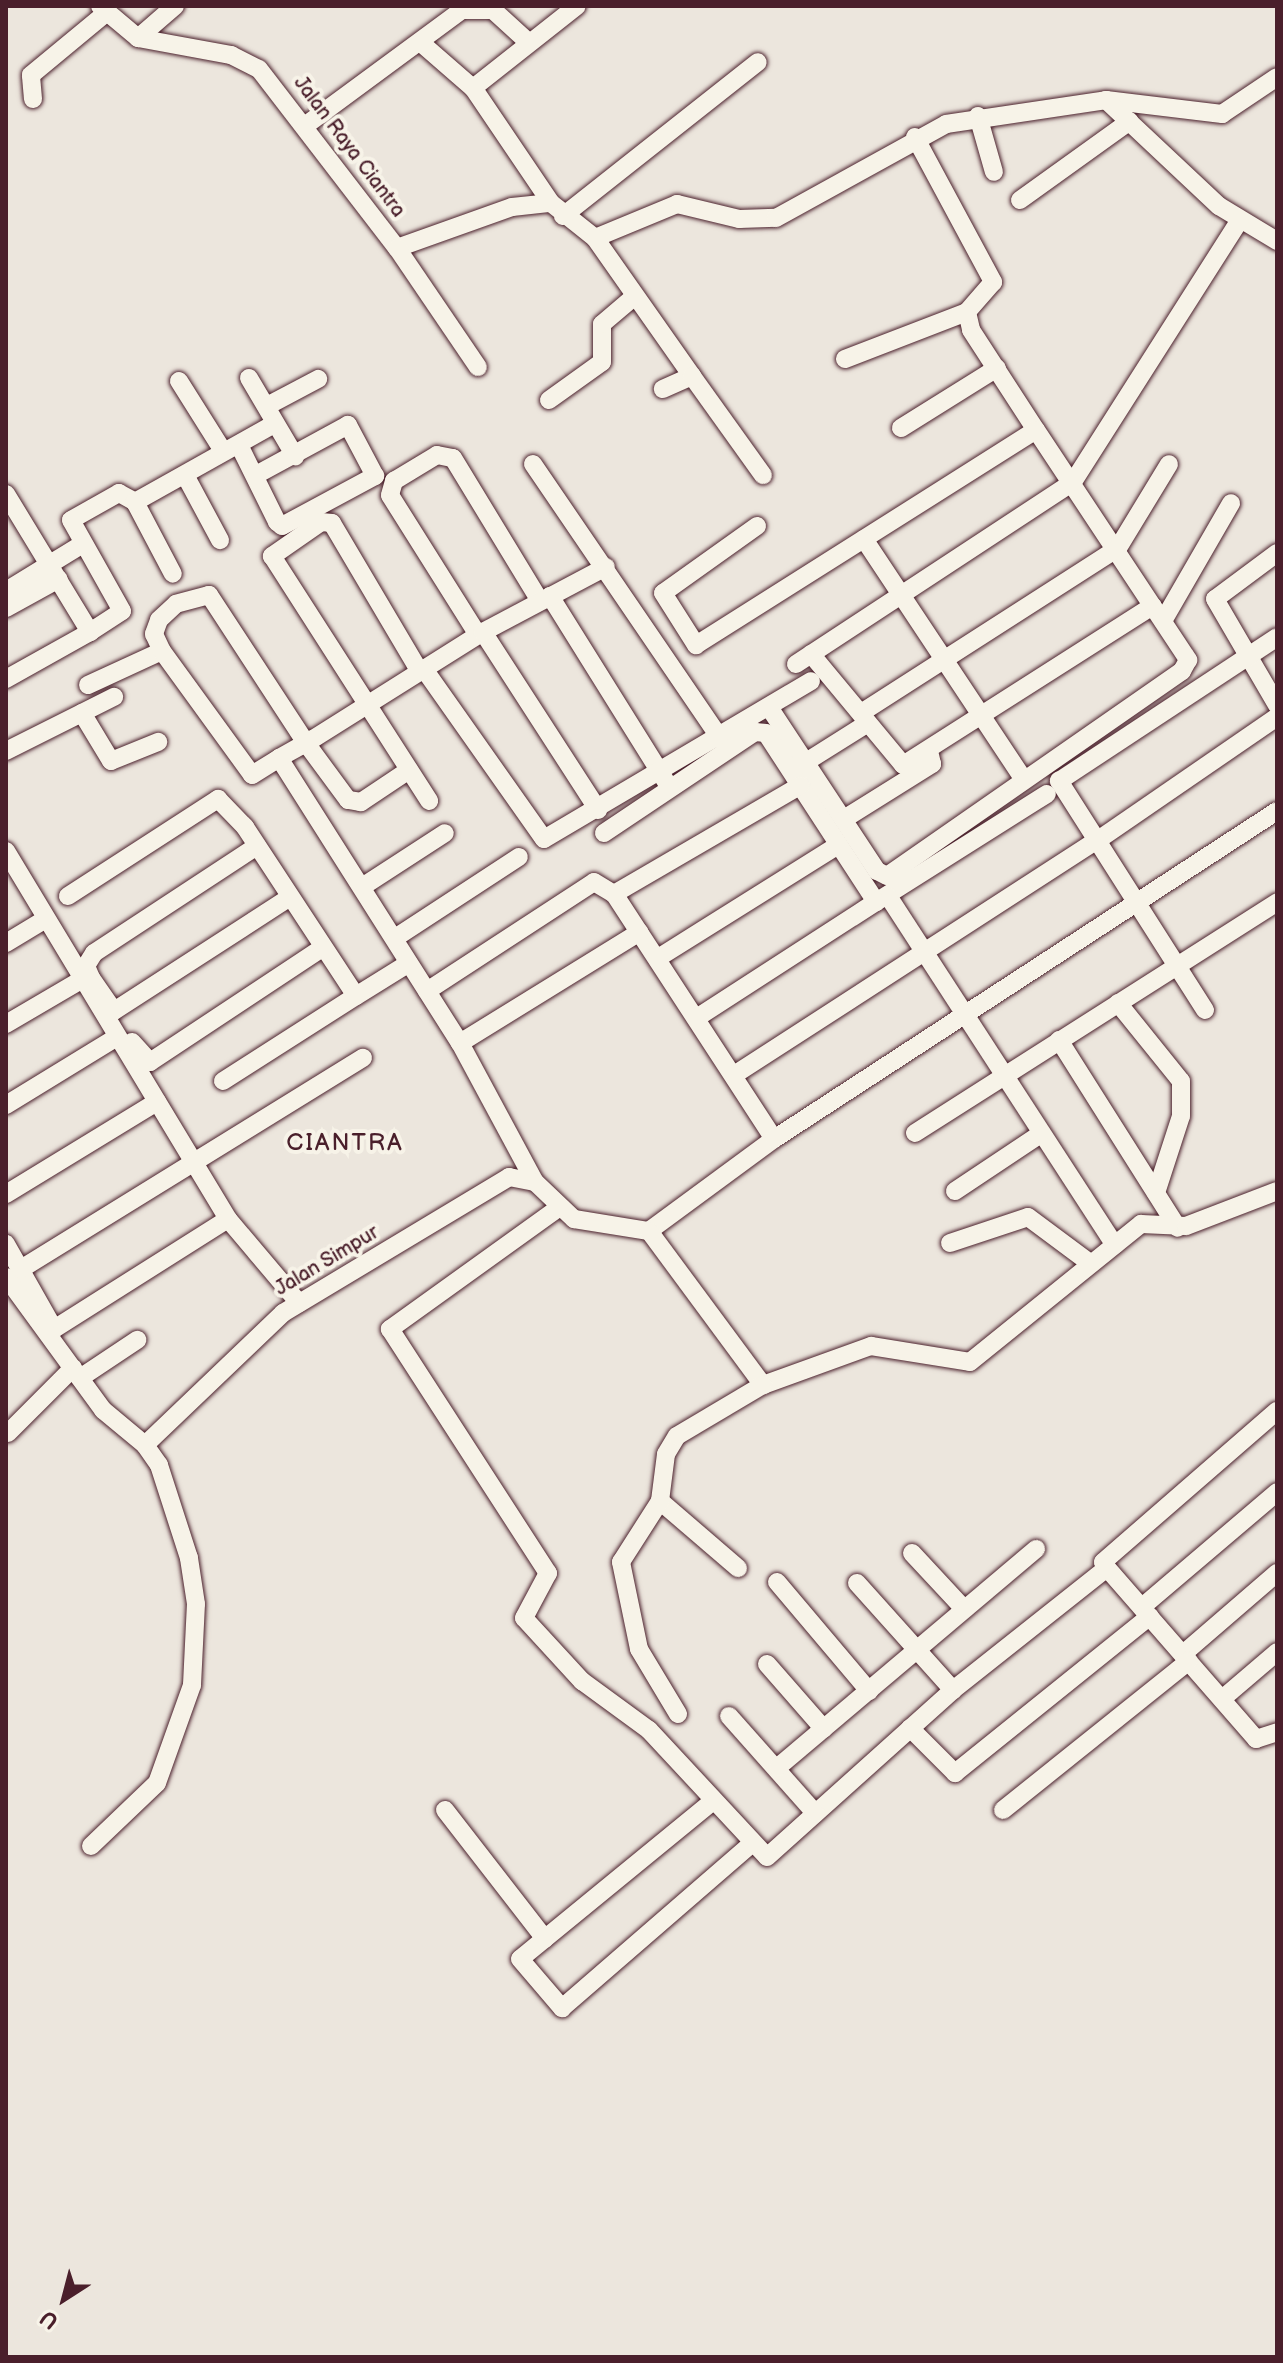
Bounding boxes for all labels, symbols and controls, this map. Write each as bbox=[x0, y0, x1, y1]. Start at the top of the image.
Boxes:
street label: Jalan Raya Ciantra bbox=[288, 72, 410, 222]
district label: CIANTRA bbox=[286, 1129, 404, 1157]
street label: Jalan Simpur bbox=[271, 1221, 383, 1301]
north arrow bbox=[24, 2259, 104, 2339]
text: U bbox=[35, 2303, 64, 2334]

